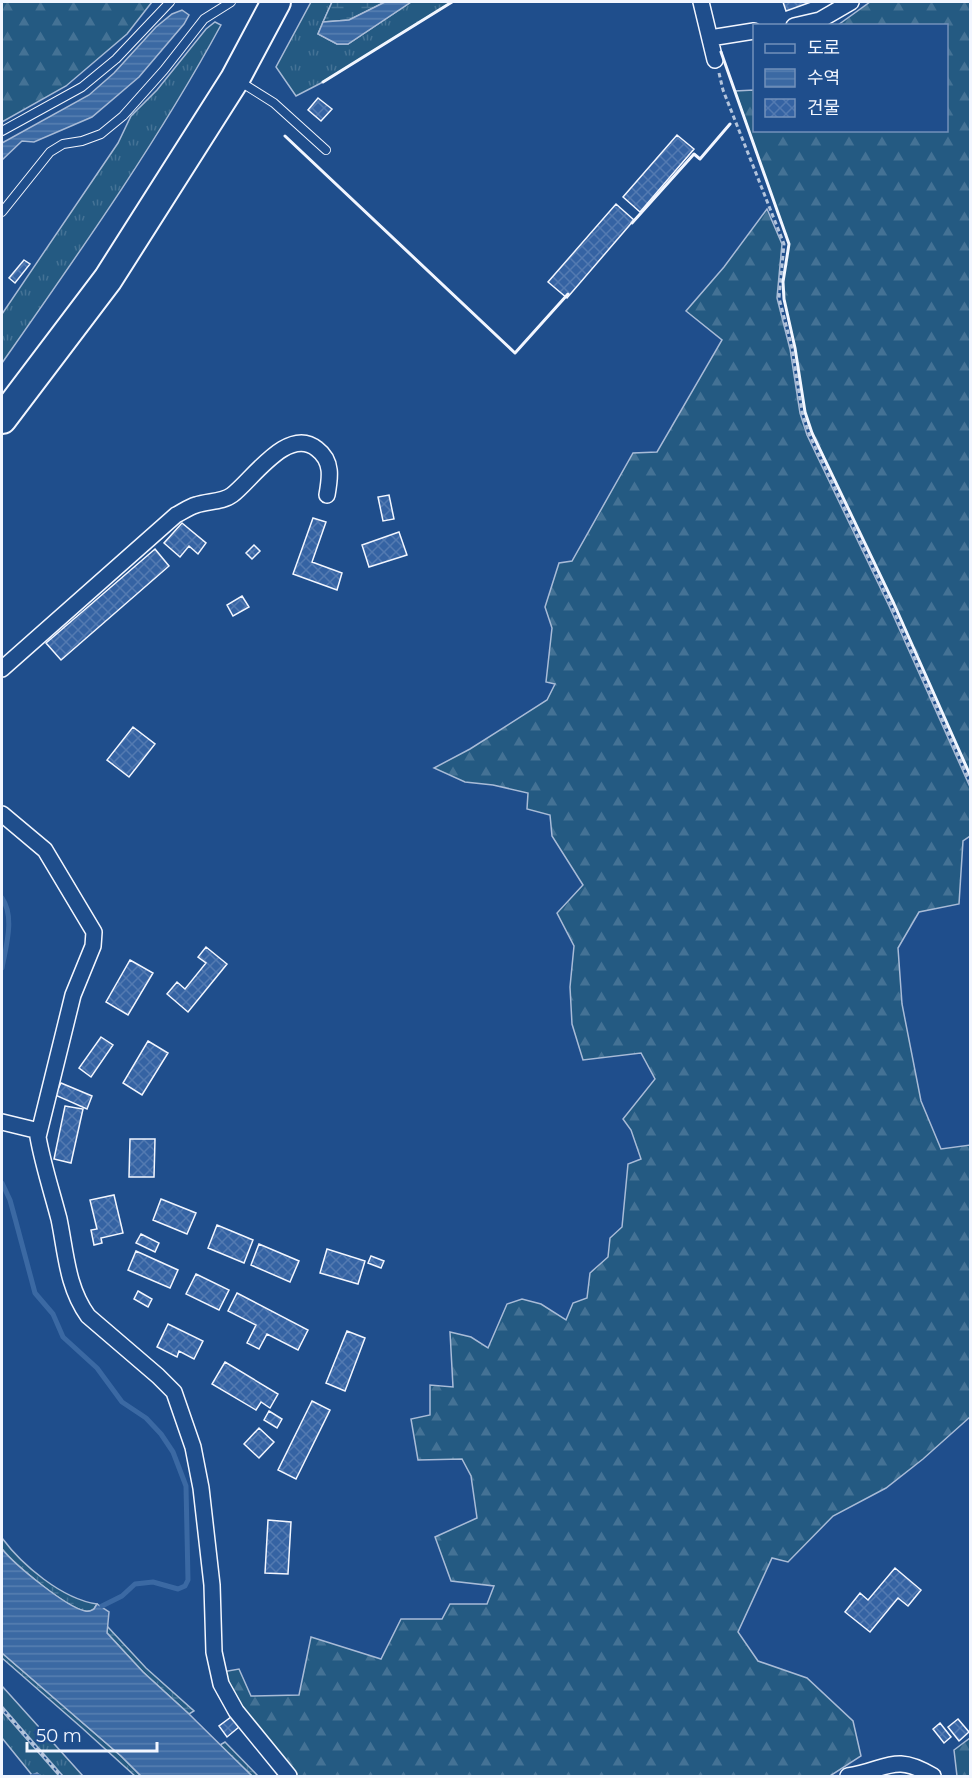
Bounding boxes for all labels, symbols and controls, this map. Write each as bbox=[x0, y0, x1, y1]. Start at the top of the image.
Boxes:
legend bbox=[753, 24, 948, 132]
text: 도로 bbox=[807, 37, 840, 59]
text: 수역 bbox=[807, 67, 840, 89]
text: 건물 bbox=[807, 97, 840, 119]
scale bar bbox=[27, 1715, 158, 1753]
text: 50 m bbox=[36, 1725, 82, 1747]

